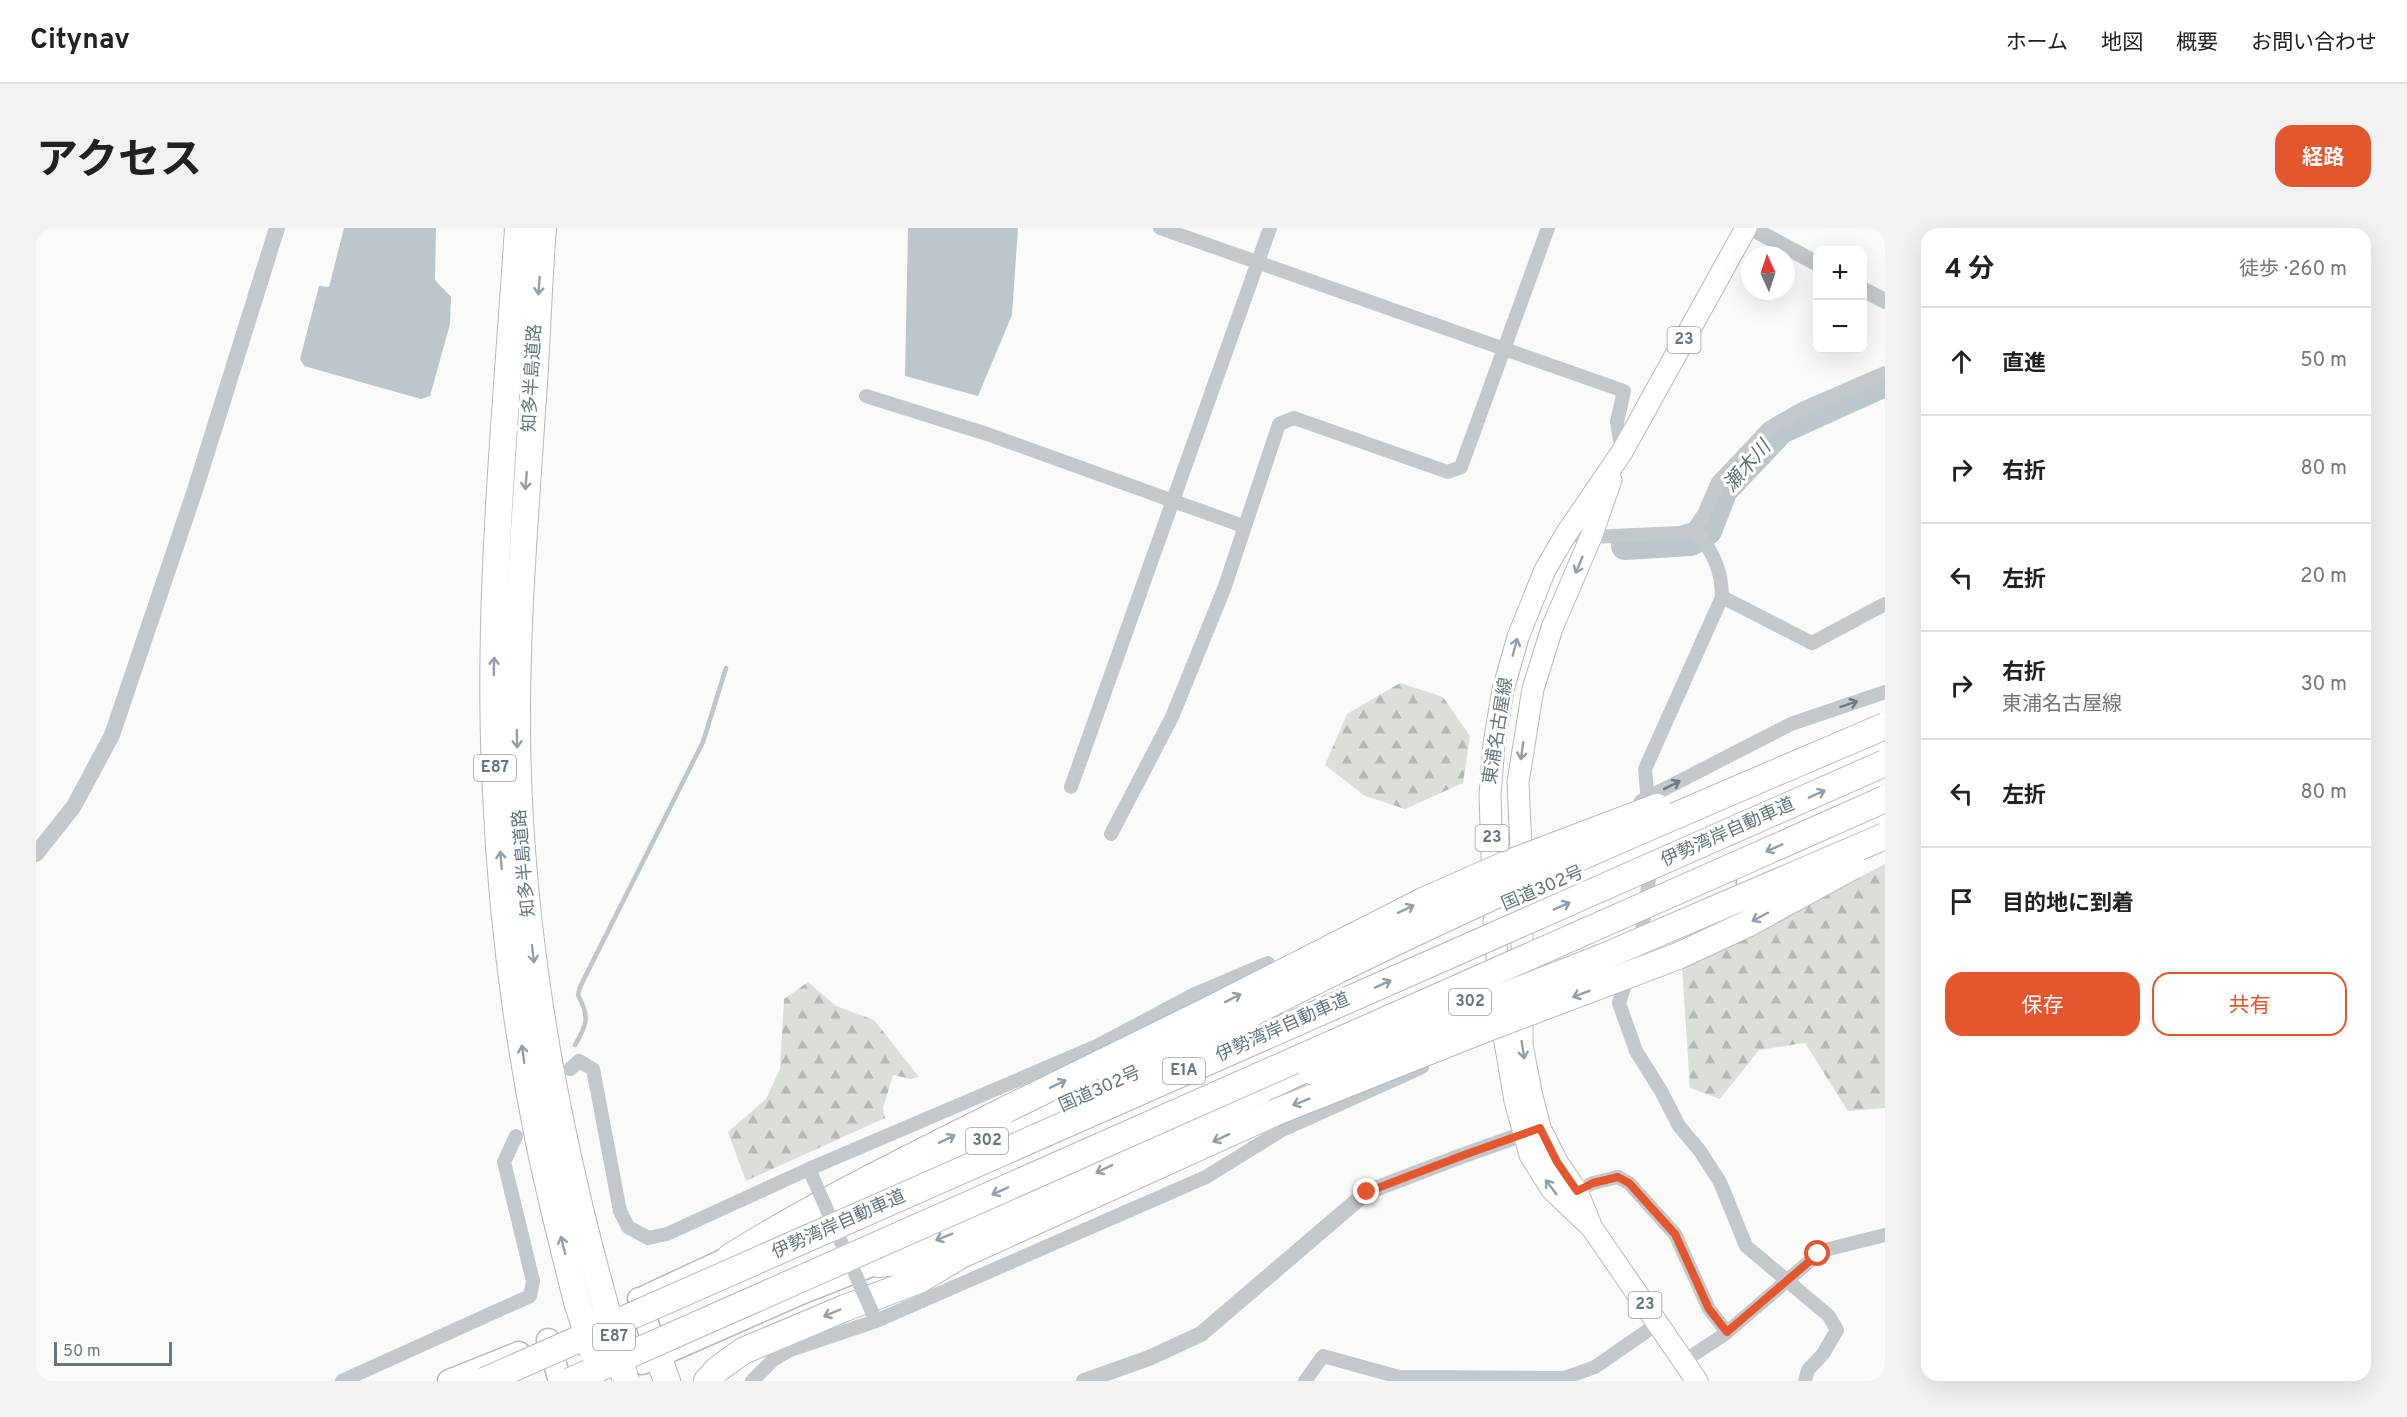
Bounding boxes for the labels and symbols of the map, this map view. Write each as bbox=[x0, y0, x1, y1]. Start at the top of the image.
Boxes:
north arrow bbox=[1741, 246, 1795, 300]
one-way arrow bbox=[533, 276, 544, 296]
street label: 知多半島道路 bbox=[519, 323, 547, 433]
road number: 23 bbox=[1668, 327, 1700, 353]
water label: 瀬木川 bbox=[1719, 434, 1779, 498]
one-way arrow bbox=[520, 470, 531, 490]
one-way arrow bbox=[1572, 556, 1584, 574]
one-way arrow bbox=[1510, 638, 1521, 657]
one-way arrow bbox=[488, 656, 500, 676]
street label: 東浦名古屋線 bbox=[1479, 676, 1519, 786]
one-way arrow bbox=[1839, 698, 1858, 709]
one-way arrow bbox=[512, 728, 523, 748]
one-way arrow bbox=[1517, 741, 1528, 760]
road number: E87 bbox=[474, 755, 516, 781]
one-way arrow bbox=[1663, 779, 1681, 790]
one-way arrow bbox=[1808, 788, 1826, 799]
street label: 伊勢湾岸自動車道 bbox=[1658, 793, 1798, 873]
street label: 知多半島道路 bbox=[509, 808, 541, 918]
road number: 23 bbox=[1476, 825, 1508, 851]
one-way arrow bbox=[1765, 843, 1783, 854]
one-way arrow bbox=[495, 851, 506, 871]
street label: 国道302号 bbox=[1498, 861, 1588, 917]
one-way arrow bbox=[1552, 900, 1570, 911]
one-way arrow bbox=[1397, 903, 1415, 915]
one-way arrow bbox=[1752, 911, 1769, 923]
one-way arrow bbox=[528, 944, 539, 963]
one-way arrow bbox=[1373, 978, 1392, 989]
street label: 伊勢湾岸自動車道 bbox=[1213, 988, 1353, 1068]
road number: 302 bbox=[1449, 989, 1491, 1015]
one-way arrow bbox=[1572, 990, 1591, 1001]
one-way arrow bbox=[1223, 992, 1241, 1003]
one-way arrow bbox=[1518, 1040, 1529, 1060]
one-way arrow bbox=[518, 1045, 529, 1064]
road number: E1A bbox=[1163, 1058, 1205, 1084]
street label: 国道302号 bbox=[1055, 1062, 1145, 1118]
one-way arrow bbox=[1049, 1078, 1067, 1090]
one-way arrow bbox=[1292, 1097, 1311, 1108]
road number: 302 bbox=[966, 1128, 1008, 1154]
one-way arrow bbox=[1213, 1132, 1231, 1144]
one-way arrow bbox=[938, 1133, 956, 1144]
one-way arrow bbox=[1096, 1163, 1114, 1175]
route end bbox=[1353, 1178, 1379, 1204]
one-way arrow bbox=[1545, 1179, 1557, 1195]
street label: 伊勢湾岸自動車道 bbox=[769, 1185, 909, 1265]
one-way arrow bbox=[992, 1186, 1010, 1197]
one-way arrow bbox=[935, 1232, 954, 1243]
one-way arrow bbox=[557, 1236, 569, 1255]
route start bbox=[1804, 1240, 1830, 1266]
road number: 23 bbox=[1628, 1292, 1662, 1318]
one-way arrow bbox=[823, 1308, 841, 1319]
road number: E87 bbox=[593, 1324, 635, 1350]
scale bar bbox=[54, 1339, 172, 1366]

